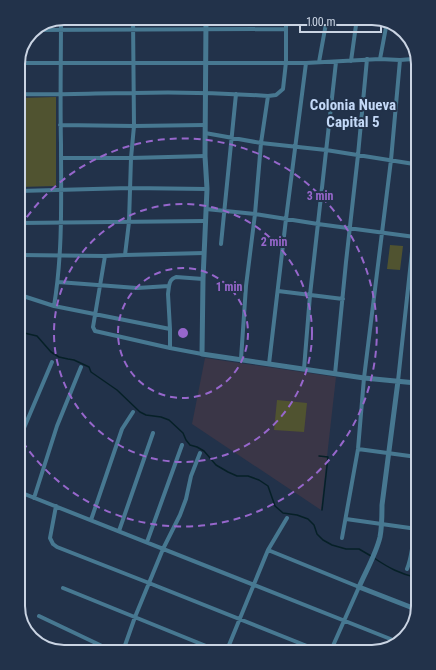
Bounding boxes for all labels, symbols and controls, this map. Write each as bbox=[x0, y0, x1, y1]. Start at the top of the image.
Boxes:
scale bar bbox=[300, 8, 381, 34]
text: 100 m bbox=[306, 15, 336, 29]
district label: Colonia Nueva Capital 5 bbox=[310, 96, 396, 131]
text: 3 min bbox=[307, 189, 333, 203]
text: 2 min bbox=[261, 235, 287, 249]
text: 1 min bbox=[216, 280, 242, 294]
centre of rings bbox=[176, 326, 190, 340]

